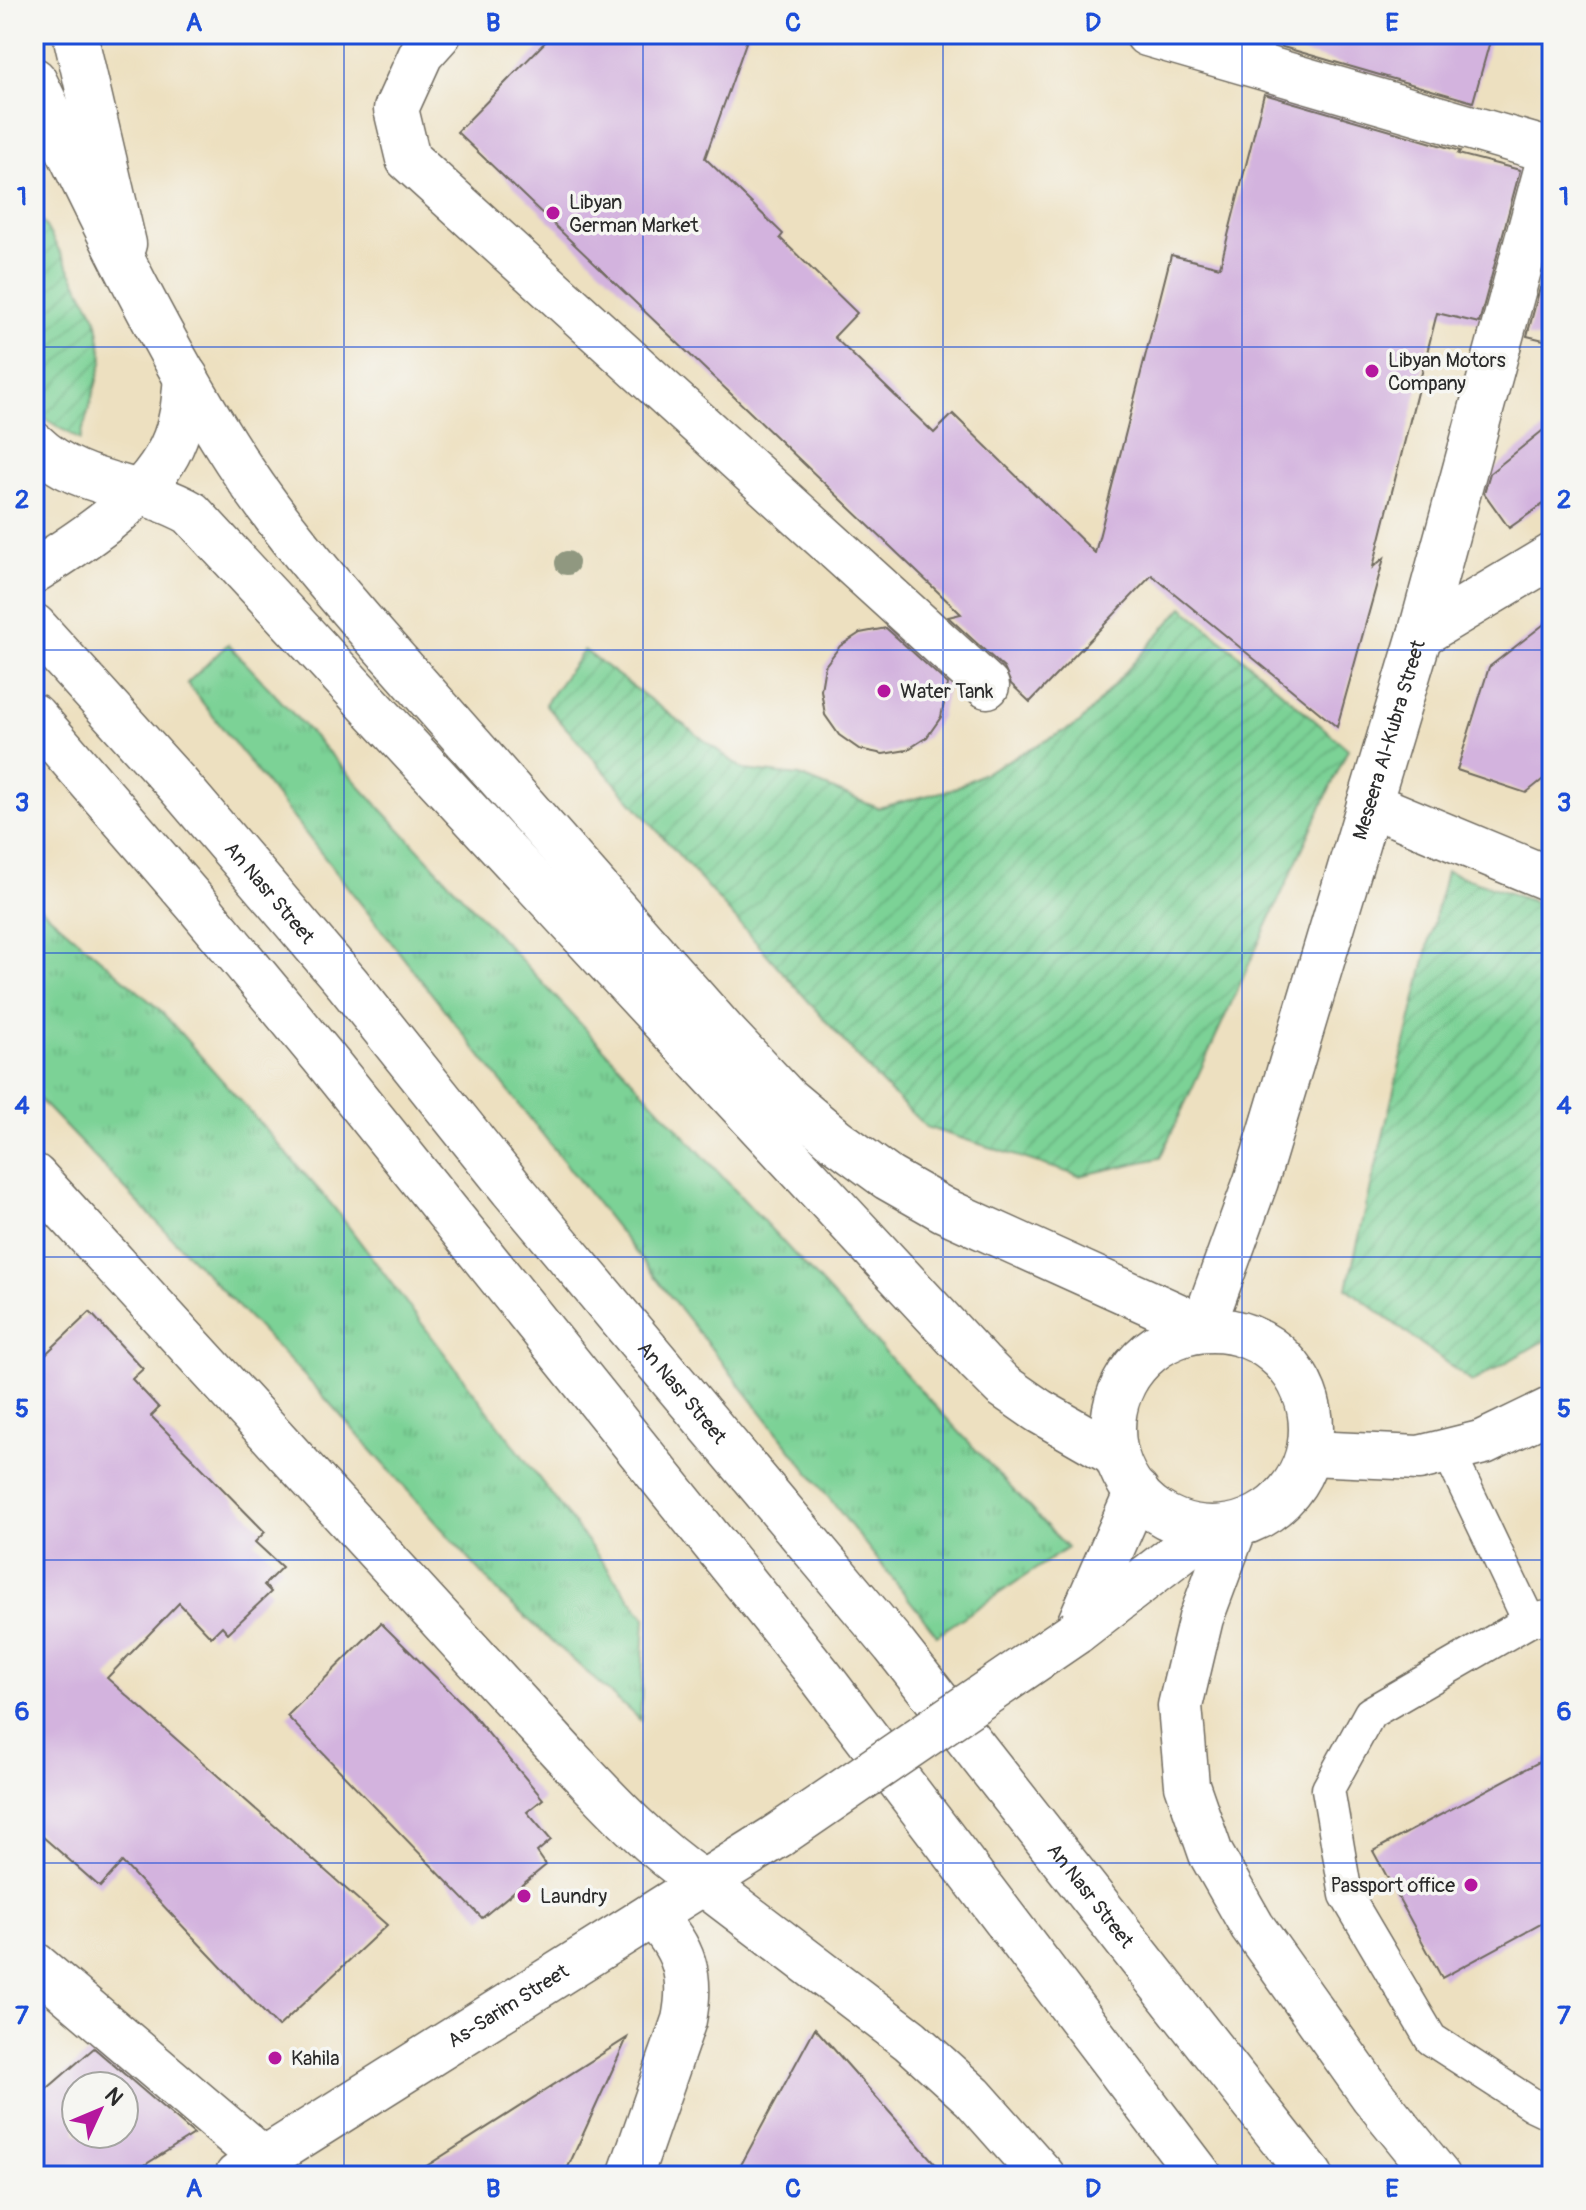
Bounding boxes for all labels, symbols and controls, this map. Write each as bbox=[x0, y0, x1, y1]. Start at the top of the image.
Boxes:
text: A bbox=[186, 7, 203, 39]
text: B bbox=[486, 7, 500, 39]
text: C bbox=[785, 7, 801, 39]
text: D bbox=[1085, 7, 1101, 39]
text: E bbox=[1385, 7, 1399, 39]
text: 1 bbox=[17, 181, 27, 213]
text: 1 bbox=[1559, 181, 1569, 213]
place label: Libyan German Market bbox=[569, 190, 699, 238]
marker: Libyan German Market bbox=[544, 204, 562, 222]
place label: Libyan Motors Company bbox=[1388, 348, 1506, 396]
marker: Libyan Motors Company bbox=[1363, 362, 1381, 380]
text: 2 bbox=[15, 484, 29, 516]
text: 2 bbox=[1557, 484, 1571, 516]
street label: Meseera Al-Kubra Street bbox=[1347, 636, 1431, 843]
place label: Water Tank bbox=[900, 679, 994, 704]
marker: Water Tank bbox=[875, 682, 893, 700]
text: 3 bbox=[15, 787, 29, 819]
text: 3 bbox=[1557, 787, 1571, 819]
street label: An Nasr Street bbox=[219, 836, 321, 949]
text: 4 bbox=[14, 1090, 30, 1122]
text: 4 bbox=[1556, 1090, 1572, 1122]
street label: An Nasr Street bbox=[632, 1336, 733, 1449]
text: 5 bbox=[15, 1393, 29, 1425]
text: 5 bbox=[1557, 1393, 1571, 1425]
text: 6 bbox=[14, 1696, 30, 1728]
text: 6 bbox=[1556, 1696, 1572, 1728]
street label: An Nasr Street bbox=[1042, 1838, 1140, 1953]
place label: Passport office bbox=[1330, 1873, 1455, 1898]
marker: Passport office bbox=[1462, 1876, 1480, 1894]
place label: Laundry bbox=[540, 1884, 607, 1909]
marker: Laundry bbox=[515, 1887, 533, 1905]
street label: As-Sarim Street bbox=[443, 1958, 574, 2053]
text: 7 bbox=[15, 2000, 29, 2032]
text: 7 bbox=[1557, 2000, 1571, 2032]
place label: Kahila bbox=[291, 2046, 340, 2071]
marker: Kahila bbox=[266, 2049, 284, 2067]
north arrow bbox=[60, 2070, 140, 2150]
text: N bbox=[98, 2082, 129, 2112]
text: A bbox=[186, 2173, 203, 2205]
text: B bbox=[486, 2173, 500, 2205]
text: C bbox=[785, 2173, 801, 2205]
text: D bbox=[1085, 2173, 1101, 2205]
text: E bbox=[1385, 2173, 1399, 2205]

